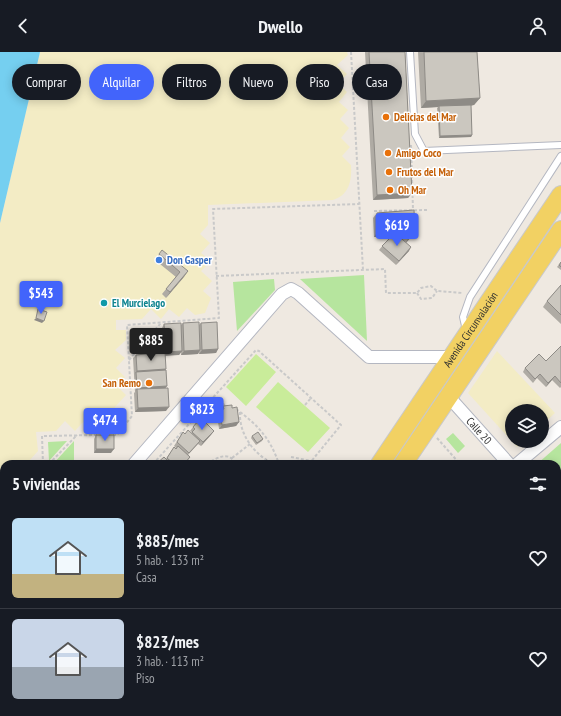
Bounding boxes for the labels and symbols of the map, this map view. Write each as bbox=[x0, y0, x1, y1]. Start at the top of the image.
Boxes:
place label: Delicias del Mar bbox=[394, 110, 457, 124]
marker: Delicias del Mar bbox=[381, 112, 391, 122]
place label: Amigo Coco bbox=[395, 146, 441, 160]
marker: Amigo Coco bbox=[383, 148, 393, 158]
place label: Frutos del Mar bbox=[397, 165, 454, 179]
marker: Frutos del Mar bbox=[384, 167, 394, 177]
place label: Oh Mar bbox=[398, 183, 427, 197]
marker: Oh Mar bbox=[385, 185, 395, 195]
pin: $619 bbox=[373, 213, 421, 247]
place label: Don Gasper bbox=[167, 253, 212, 267]
marker: Don Gasper bbox=[154, 255, 164, 265]
pin: $543 bbox=[17, 281, 65, 315]
street label: Avenida Circunvalación bbox=[440, 289, 501, 370]
place label: El Murcielago bbox=[112, 296, 165, 310]
marker: El Murcielago bbox=[99, 298, 109, 308]
pin: $885 bbox=[127, 328, 175, 362]
place label: San Remo bbox=[102, 376, 141, 390]
marker: San Remo bbox=[144, 378, 154, 388]
pin: $823 bbox=[178, 397, 226, 431]
pin: $474 bbox=[81, 408, 129, 442]
street label: Calle 20 bbox=[463, 414, 495, 447]

